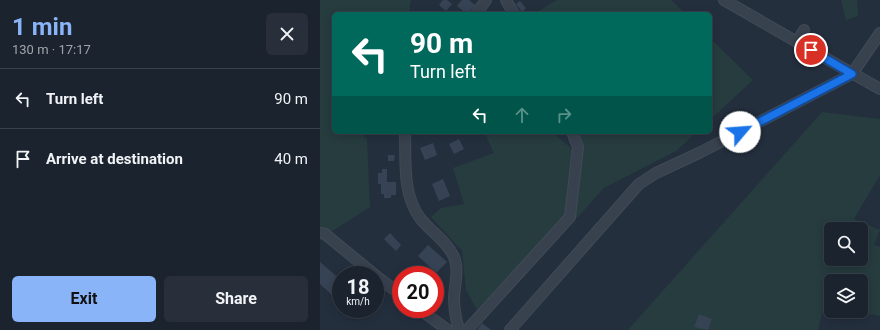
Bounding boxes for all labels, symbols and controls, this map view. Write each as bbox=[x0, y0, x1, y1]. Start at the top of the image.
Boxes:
text: 1 min bbox=[12, 13, 72, 41]
button: close bbox=[266, 13, 308, 55]
text: 90 m bbox=[410, 27, 473, 60]
icon: left bbox=[344, 28, 396, 80]
pin bbox=[794, 33, 828, 67]
icon: arrive bbox=[800, 39, 822, 61]
text: 130 m · 17:17 bbox=[12, 42, 91, 57]
text: Turn left bbox=[410, 61, 476, 82]
icon: left bbox=[12, 88, 34, 110]
text: Turn left bbox=[46, 90, 103, 108]
text: 90 m bbox=[274, 90, 308, 108]
icon: left bbox=[469, 104, 491, 126]
icon: ahead bbox=[511, 104, 533, 126]
icon: right bbox=[553, 104, 575, 126]
position arrow bbox=[719, 111, 761, 153]
icon: arrive bbox=[12, 148, 34, 170]
text: Arrive at destination bbox=[46, 150, 183, 168]
text: 40 m bbox=[274, 150, 308, 168]
map controls bbox=[824, 222, 868, 318]
button: search bbox=[824, 222, 868, 266]
speed limit sign: 20 bbox=[392, 266, 444, 318]
button: layers bbox=[824, 274, 868, 318]
text: 18 bbox=[347, 275, 369, 299]
button: Exit bbox=[12, 276, 156, 322]
button: Share bbox=[164, 276, 308, 322]
text: km/h bbox=[346, 296, 370, 307]

